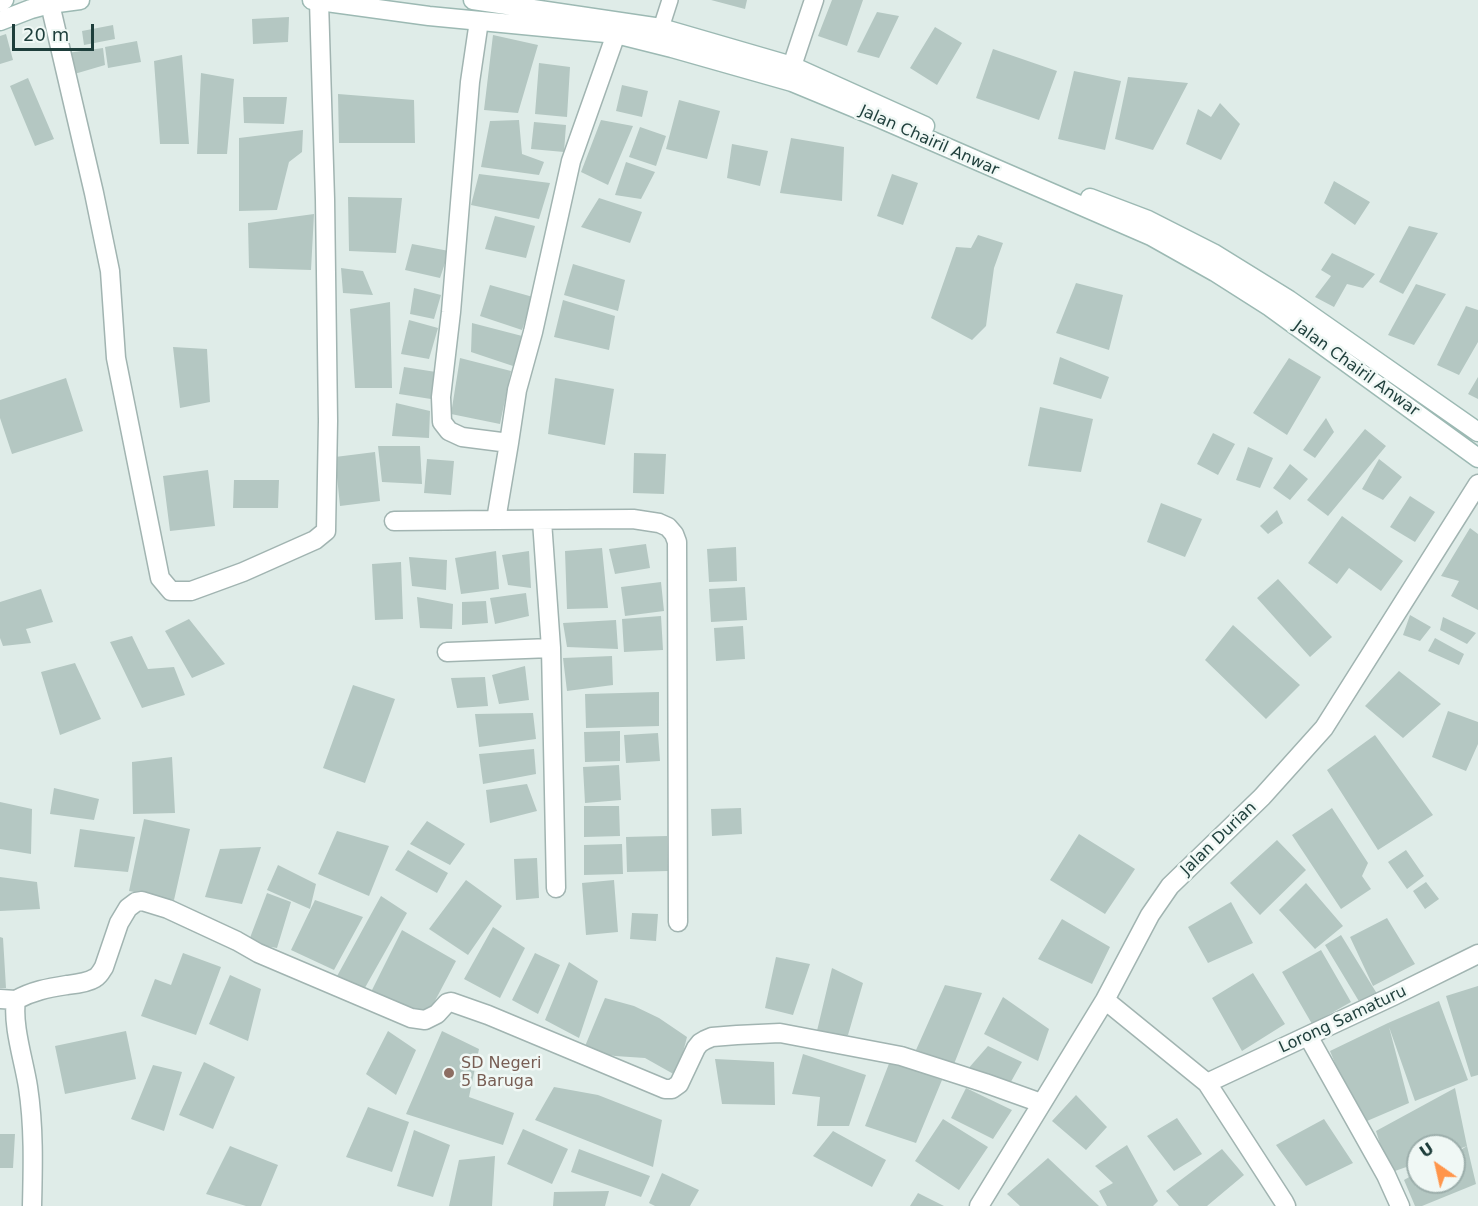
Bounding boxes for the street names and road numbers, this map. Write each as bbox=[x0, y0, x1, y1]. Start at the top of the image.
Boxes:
street label: Jalan Chairil Anwar bbox=[856, 102, 1002, 180]
street label: Jalan Chairil Anwar bbox=[1289, 317, 1423, 421]
street label: Jalan Durian bbox=[1177, 798, 1261, 880]
street label: Lorong Samaturu bbox=[1276, 982, 1410, 1058]

